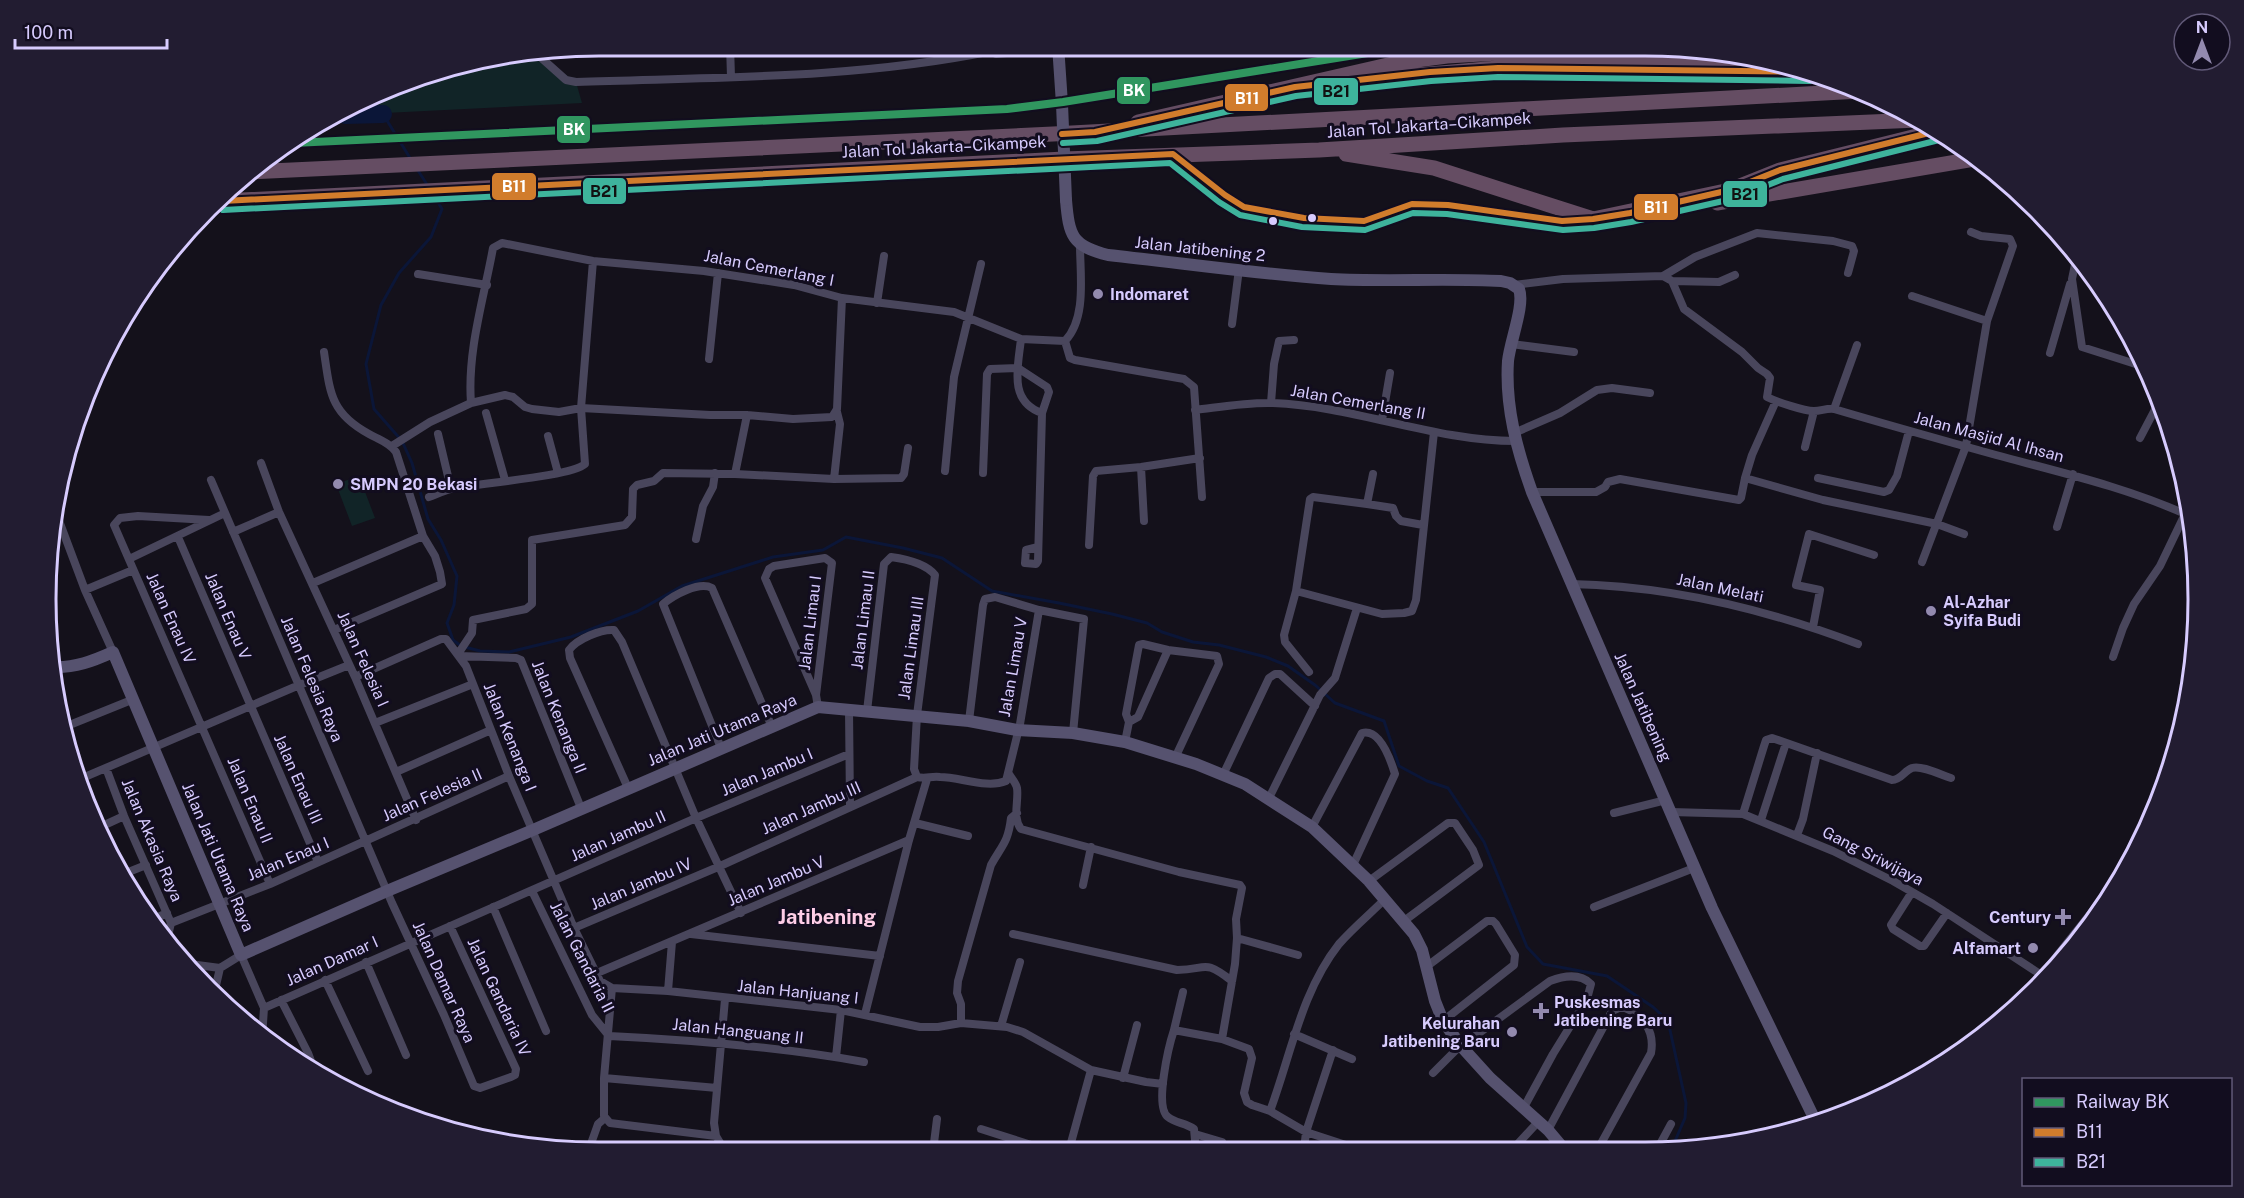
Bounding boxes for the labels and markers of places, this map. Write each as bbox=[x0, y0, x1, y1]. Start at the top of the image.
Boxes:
unlabelled marker bbox=[1306, 212, 1318, 224]
unlabelled marker bbox=[1267, 215, 1279, 227]
place label: Indomaret bbox=[1110, 285, 1189, 304]
marker: Indomaret bbox=[1091, 287, 1105, 301]
place label: SMPN 20 Bekasi bbox=[350, 475, 477, 494]
marker: SMPN 20 Bekasi bbox=[331, 477, 345, 491]
place label: Al-Azhar Syifa Budi bbox=[1943, 593, 2021, 630]
marker: Al-Azhar Syifa Budi bbox=[1924, 604, 1938, 618]
place label: Century bbox=[1989, 908, 2051, 927]
marker: Century bbox=[2056, 910, 2070, 924]
place label: Alfamart bbox=[1952, 939, 2021, 958]
marker: Alfamart bbox=[2026, 941, 2040, 955]
place label: Puskesmas Jatibening Baru bbox=[1554, 993, 1672, 1030]
marker: Puskesmas Jatibening Baru bbox=[1532, 1002, 1550, 1020]
place label: Kelurahan Jatibening Baru bbox=[1382, 1014, 1500, 1051]
marker: Kelurahan Jatibening Baru bbox=[1505, 1025, 1519, 1039]

